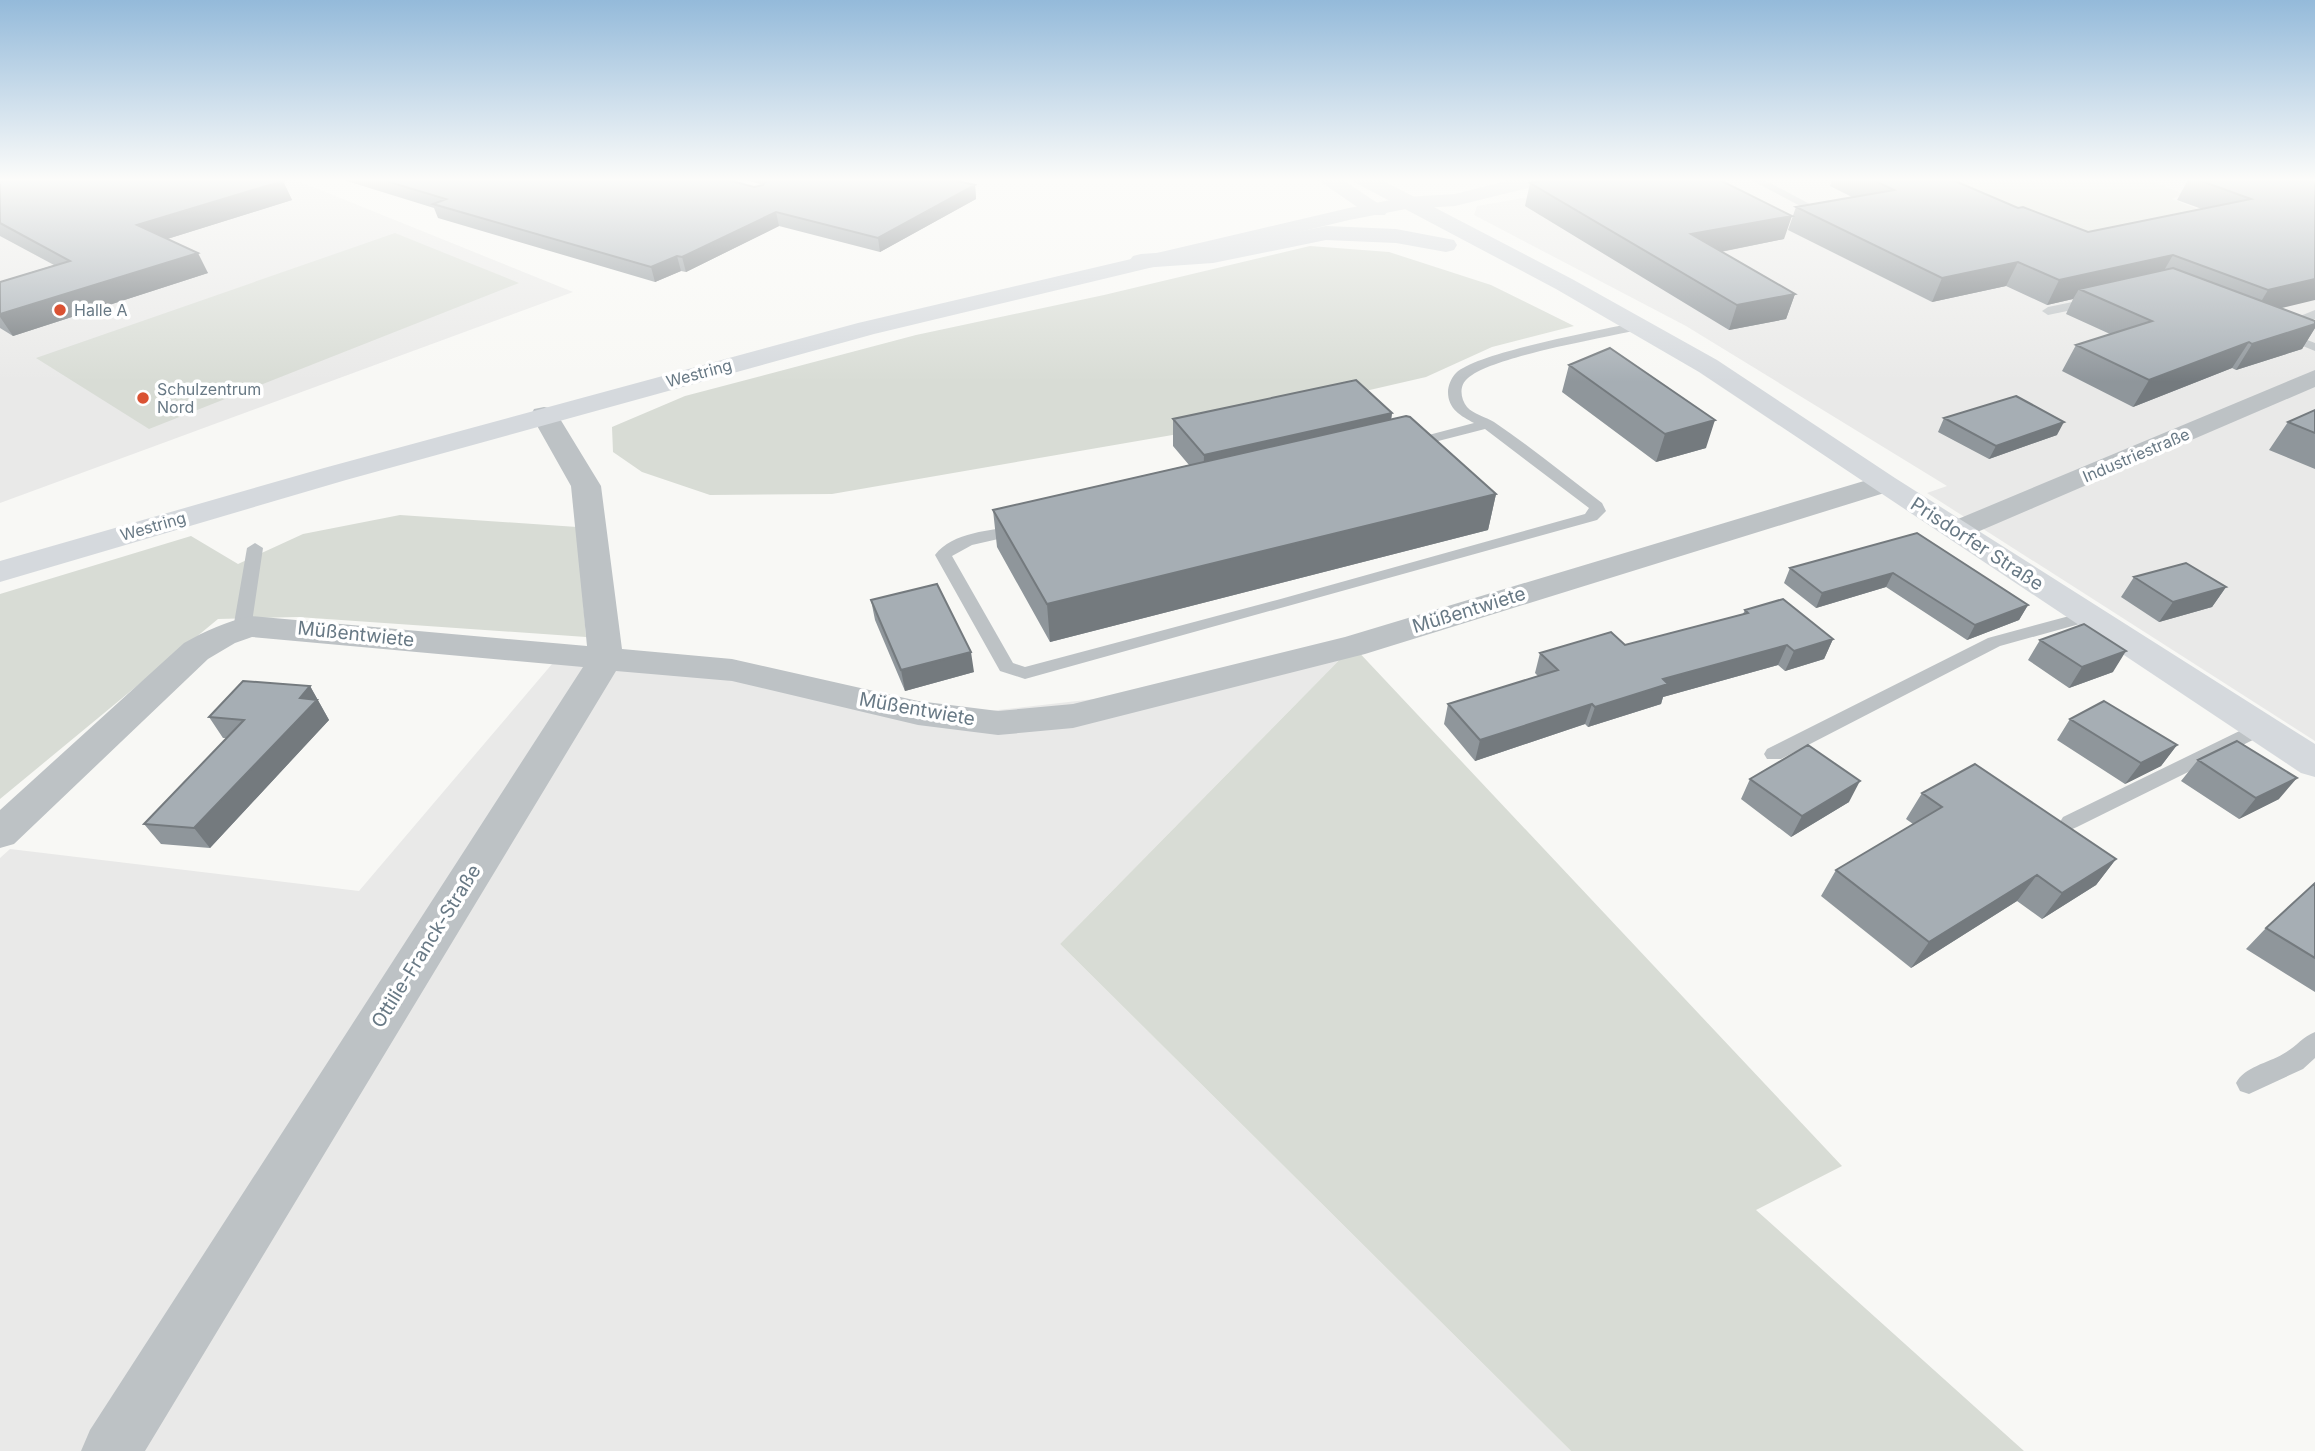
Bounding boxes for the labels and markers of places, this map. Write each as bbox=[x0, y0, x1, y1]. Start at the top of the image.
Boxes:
place label: Halle A bbox=[74, 300, 128, 320]
marker: Halle A bbox=[52, 302, 68, 318]
place label: Schulzentrum Nord bbox=[157, 379, 261, 417]
marker: Schulzentrum Nord bbox=[135, 390, 151, 406]

